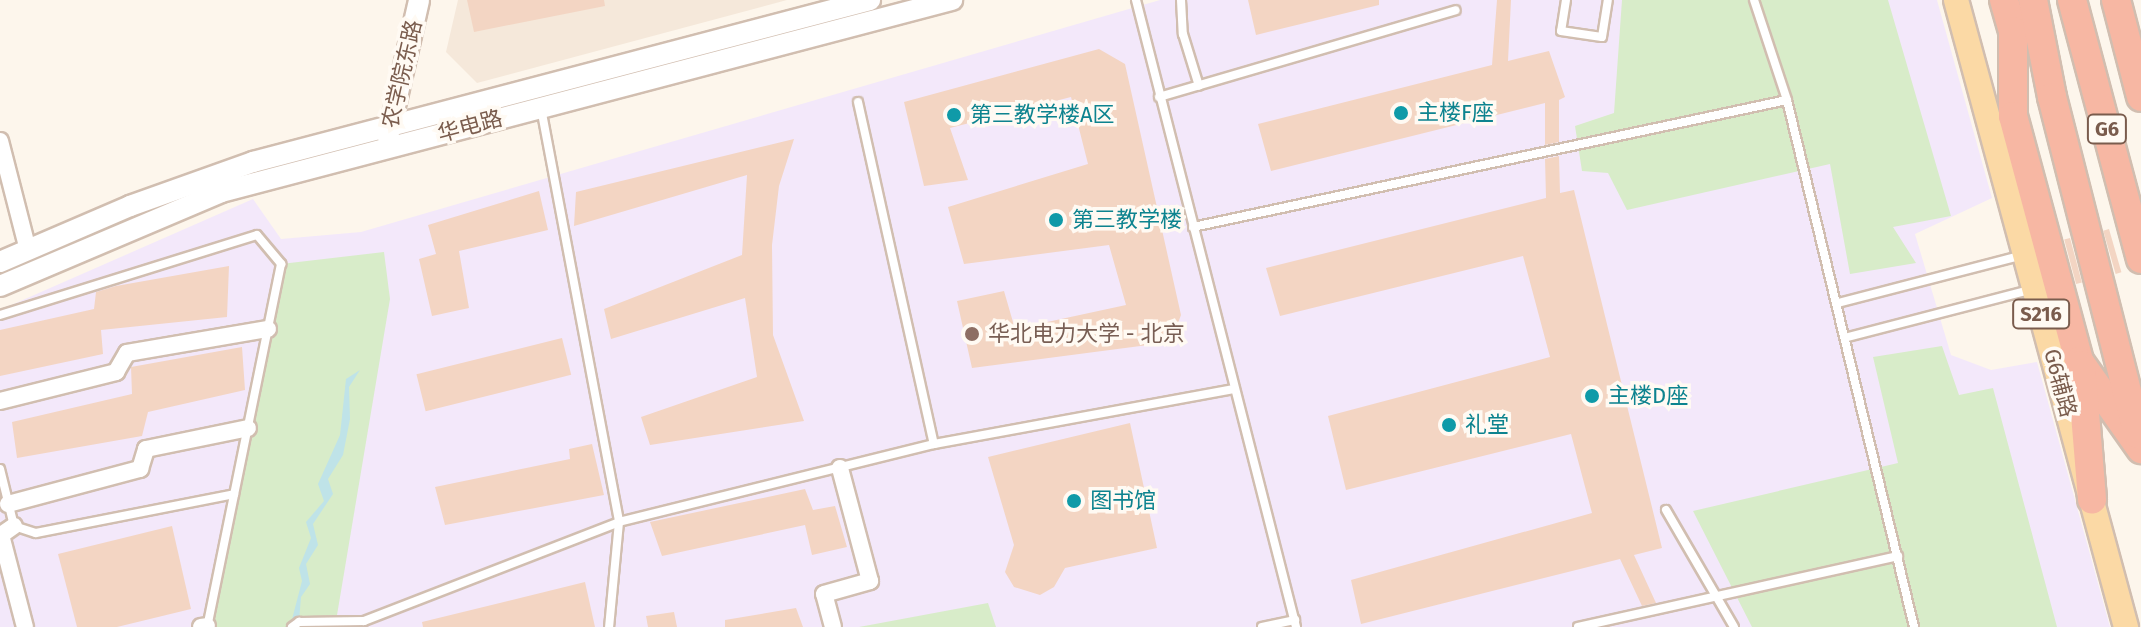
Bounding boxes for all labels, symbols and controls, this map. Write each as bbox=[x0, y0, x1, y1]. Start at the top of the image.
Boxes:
street label: 农学院东路 bbox=[377, 17, 427, 131]
place label: 主楼F座 bbox=[1417, 100, 1494, 126]
place label: 第三教学楼A区 bbox=[970, 102, 1115, 128]
marker: 主楼F座 bbox=[1392, 104, 1410, 122]
street label: 华电路 bbox=[435, 105, 505, 147]
marker: 第三教学楼A区 bbox=[945, 106, 963, 124]
road number: G6 bbox=[2085, 113, 2129, 145]
place label: 第三教学楼 bbox=[1072, 207, 1182, 233]
marker: 第三教学楼 bbox=[1047, 211, 1065, 229]
road number: S216 bbox=[2011, 298, 2071, 330]
place label: 华北电力大学 - 北京 bbox=[988, 321, 1185, 347]
marker: 华北电力大学 - 北京 bbox=[963, 325, 981, 343]
street label: G6辅路 bbox=[2038, 346, 2082, 420]
place label: 主楼D座 bbox=[1608, 383, 1688, 409]
marker: 主楼D座 bbox=[1583, 387, 1601, 405]
place label: 礼堂 bbox=[1465, 412, 1509, 438]
marker: 礼堂 bbox=[1440, 416, 1458, 434]
place label: 图书馆 bbox=[1090, 488, 1156, 514]
marker: 图书馆 bbox=[1065, 492, 1083, 510]

